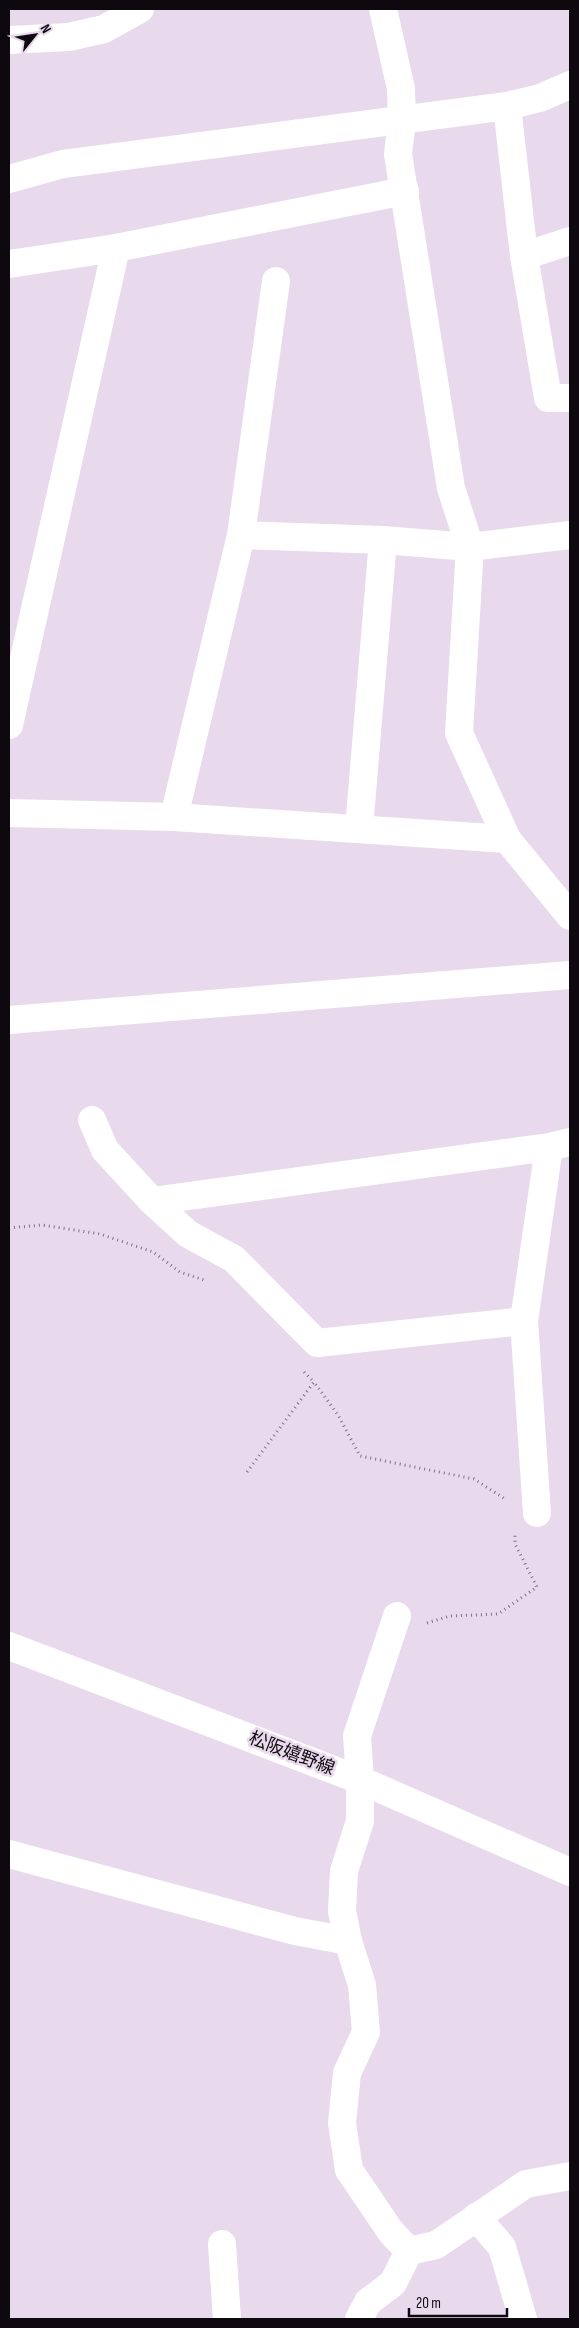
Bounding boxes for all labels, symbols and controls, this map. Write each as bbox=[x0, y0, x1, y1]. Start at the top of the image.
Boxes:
north arrow bbox=[10, 10, 60, 60]
text: N bbox=[37, 21, 55, 36]
street label: 松阪嬉野線 bbox=[246, 1728, 338, 1779]
scale bar bbox=[409, 2286, 506, 2318]
text: 20 m bbox=[416, 2294, 441, 2313]

